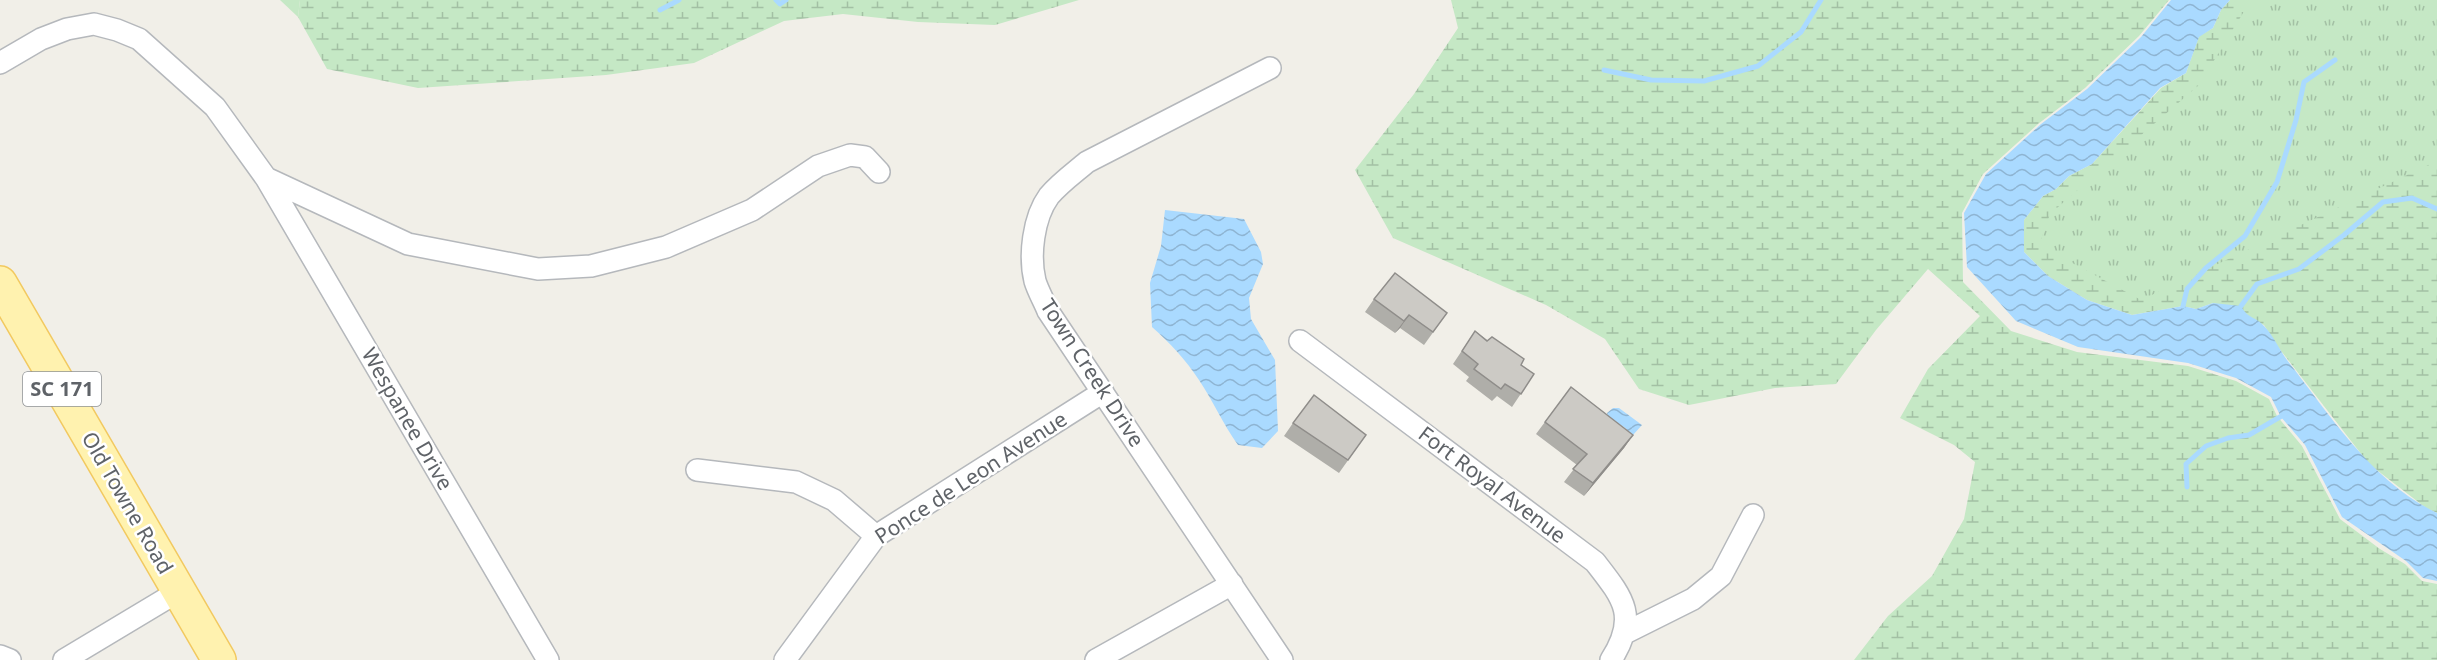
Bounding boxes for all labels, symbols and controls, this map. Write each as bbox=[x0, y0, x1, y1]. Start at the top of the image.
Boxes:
street label: Town Creek Drive bbox=[1034, 293, 1151, 452]
street label: Wespanee Drive bbox=[356, 342, 460, 495]
road number: SC 171 bbox=[23, 372, 101, 406]
street label: Ponce de Leon Avenue bbox=[869, 404, 1072, 550]
street label: Fort Royal Avenue bbox=[1413, 420, 1572, 549]
street label: Old Towne Road bbox=[76, 426, 180, 579]

